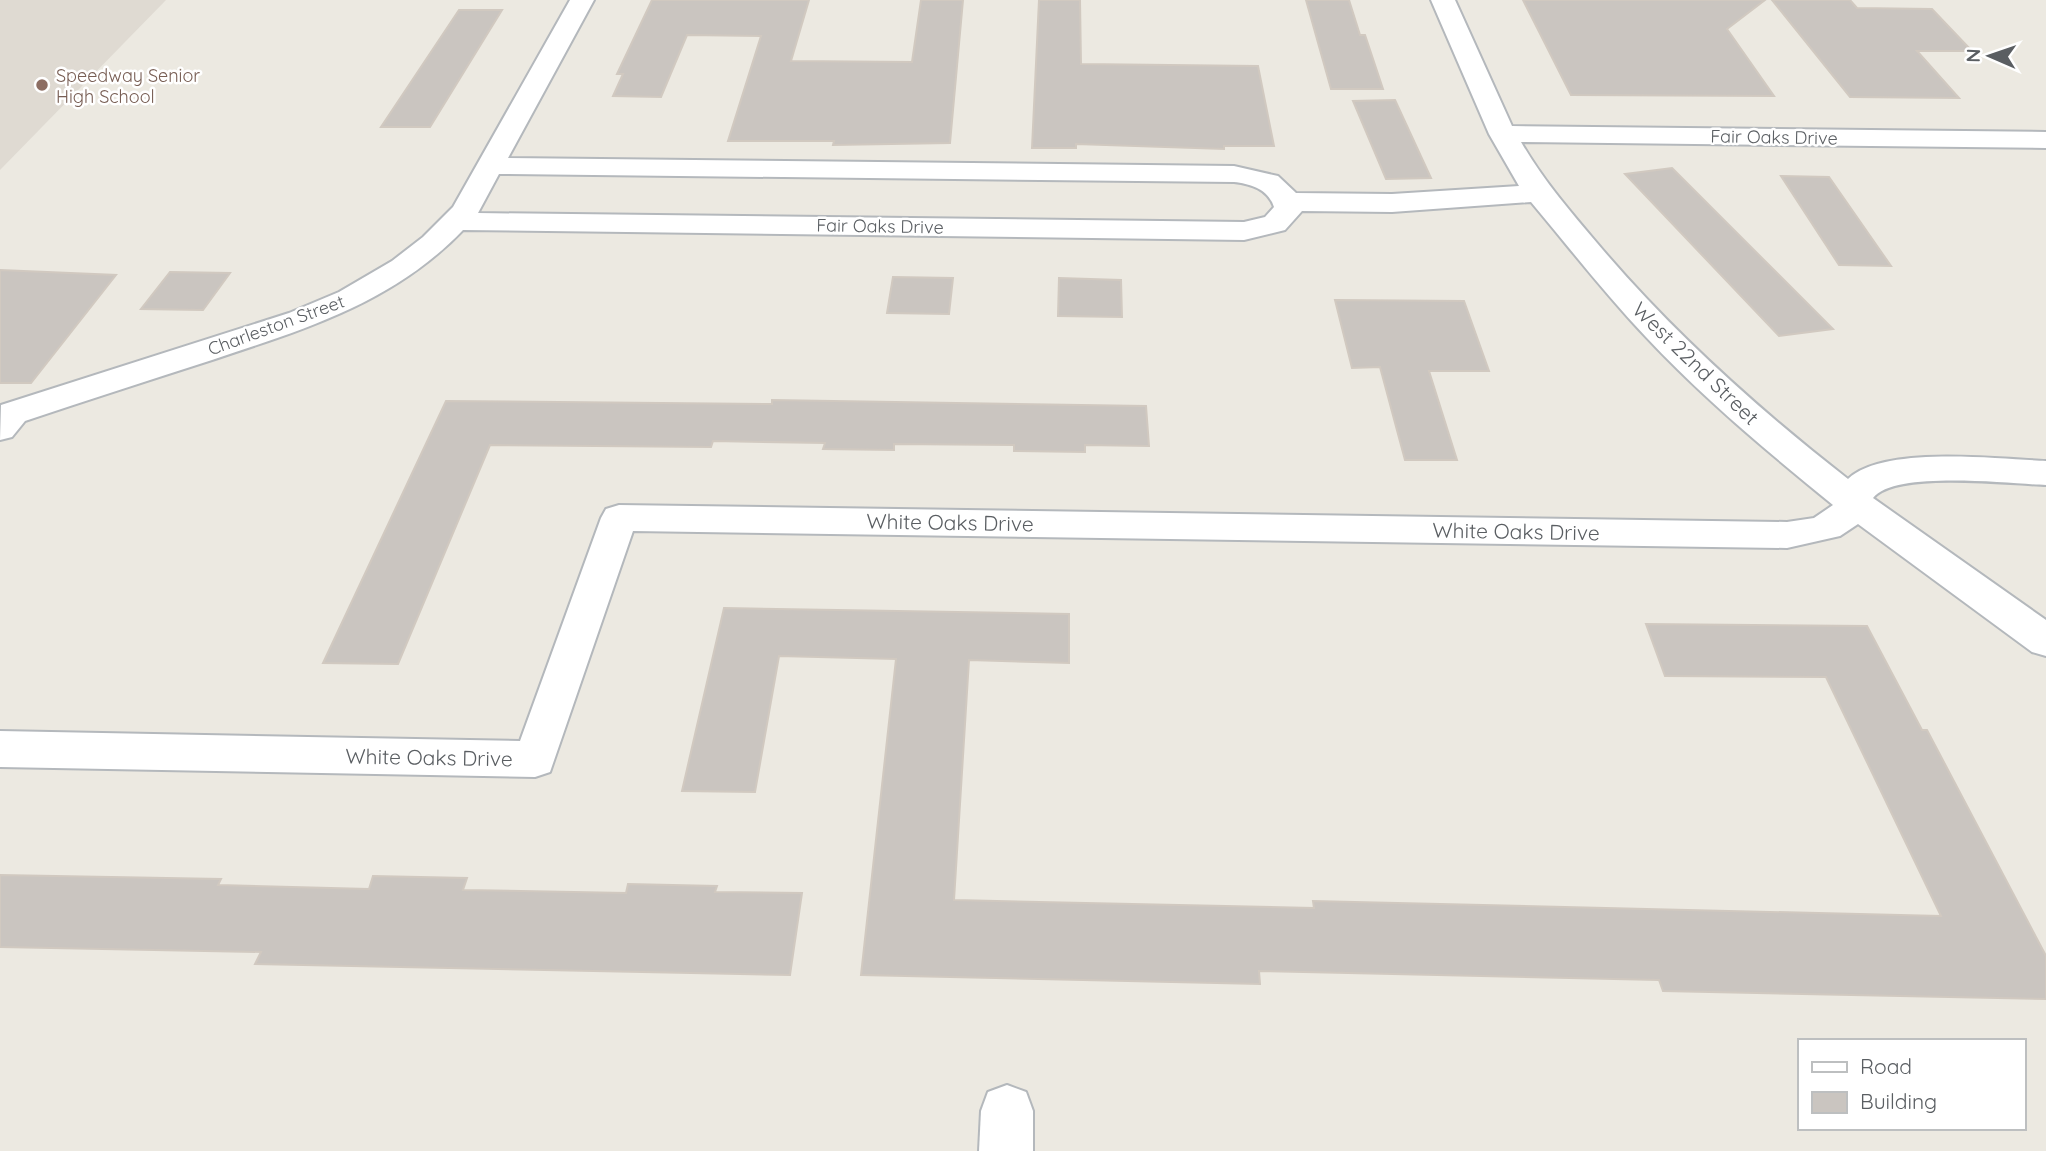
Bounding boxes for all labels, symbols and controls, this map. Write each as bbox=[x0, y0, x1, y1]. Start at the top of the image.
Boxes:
north arrow bbox=[1955, 21, 2025, 91]
text: N bbox=[1961, 48, 1985, 63]
place label: Speedway Senior High School bbox=[56, 64, 200, 108]
marker: Speedway Senior High School bbox=[34, 77, 50, 93]
street label: Fair Oaks Drive bbox=[1710, 124, 1838, 150]
street label: Fair Oaks Drive bbox=[816, 213, 944, 239]
street label: Charleston Street bbox=[205, 290, 347, 360]
street label: West 22nd Street bbox=[1627, 296, 1765, 430]
street label: White Oaks Drive bbox=[866, 508, 1034, 536]
street label: White Oaks Drive bbox=[1432, 517, 1600, 545]
street label: White Oaks Drive bbox=[345, 743, 513, 771]
legend bbox=[1798, 1039, 2025, 1130]
text: Road bbox=[1860, 1053, 1912, 1079]
text: Building bbox=[1860, 1088, 1937, 1114]

